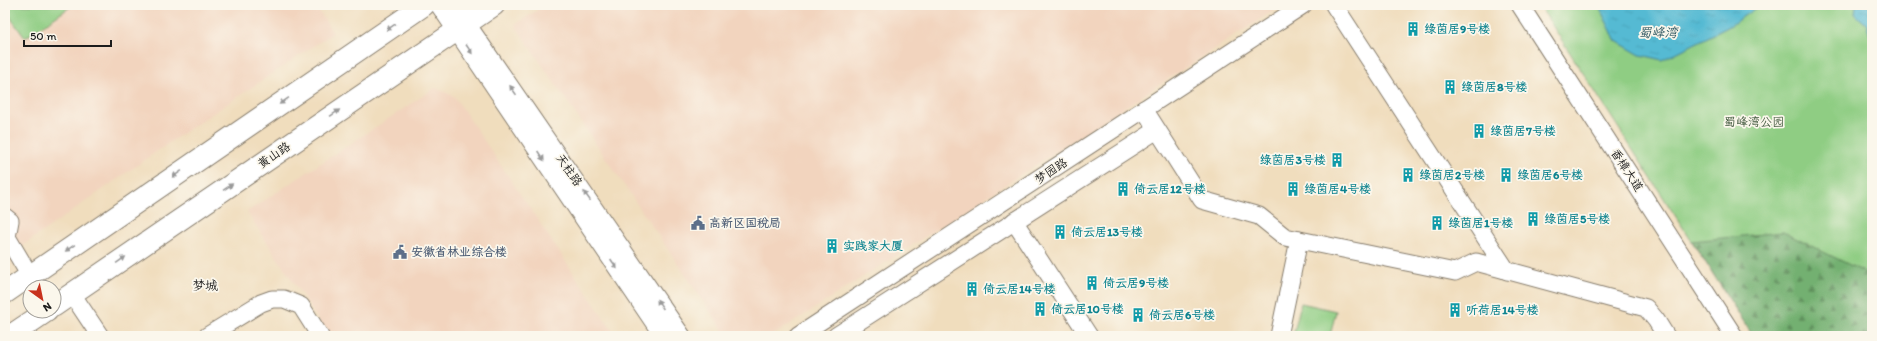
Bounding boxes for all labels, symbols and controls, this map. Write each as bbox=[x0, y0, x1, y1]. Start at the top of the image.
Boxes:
building icon: 绿茵居9号楼 bbox=[1405, 21, 1421, 37]
scale bar bbox=[24, 22, 111, 48]
place label: 绿茵居9号楼 bbox=[1424, 22, 1490, 36]
one-way arrow bbox=[386, 23, 397, 31]
water label: 蜀峰湾 bbox=[1638, 25, 1679, 40]
text: 50 m bbox=[30, 29, 56, 43]
one-way arrow bbox=[465, 43, 472, 55]
building icon: 绿茵居8号楼 bbox=[1442, 79, 1458, 95]
place label: 绿茵居8号楼 bbox=[1461, 80, 1528, 94]
one-way arrow bbox=[509, 84, 517, 95]
one-way arrow bbox=[278, 97, 290, 104]
one-way arrow bbox=[330, 109, 340, 117]
park label: 蜀峰湾公园 bbox=[1724, 115, 1784, 129]
building icon: 绿茵居7号楼 bbox=[1471, 123, 1487, 139]
place label: 绿茵居7号楼 bbox=[1490, 124, 1556, 138]
street label: 黄山路 bbox=[255, 139, 293, 171]
street label: 香樟大道 bbox=[1608, 146, 1646, 194]
one-way arrow bbox=[537, 151, 545, 162]
street label: 天柱路 bbox=[553, 151, 585, 189]
building icon: 绿茵居3号楼 bbox=[1329, 152, 1345, 168]
place label: 绿茵居3号楼 bbox=[1259, 153, 1326, 167]
street label: 梦园路 bbox=[1032, 155, 1070, 187]
building icon: 绿茵居2号楼 bbox=[1400, 167, 1416, 183]
building icon: 绿茵居6号楼 bbox=[1498, 167, 1514, 183]
place label: 绿茵居2号楼 bbox=[1419, 168, 1485, 182]
place label: 绿茵居6号楼 bbox=[1517, 168, 1583, 182]
one-way arrow bbox=[172, 170, 182, 178]
building icon: 倚云居12号楼 bbox=[1115, 181, 1131, 197]
building icon: 绿茵居4号楼 bbox=[1285, 181, 1301, 197]
place label: 倚云居12号楼 bbox=[1134, 182, 1206, 196]
place label: 绿茵居4号楼 bbox=[1304, 182, 1371, 196]
one-way arrow bbox=[223, 183, 233, 191]
one-way arrow bbox=[583, 191, 591, 202]
building icon: 绿茵居5号楼 bbox=[1525, 211, 1541, 227]
place label: 绿茵居5号楼 bbox=[1544, 212, 1610, 226]
public building icon: 高新区国税局 bbox=[690, 215, 706, 231]
building icon: 绿茵居1号楼 bbox=[1429, 215, 1445, 231]
place label: 高新区国税局 bbox=[709, 216, 781, 230]
place label: 绿茵居1号楼 bbox=[1448, 216, 1514, 230]
building icon: 倚云居13号楼 bbox=[1052, 224, 1068, 240]
place label: 倚云居13号楼 bbox=[1071, 225, 1143, 239]
building icon: 实践家大厦 bbox=[824, 238, 840, 254]
place label: 实践家大厦 bbox=[843, 239, 903, 253]
one-way arrow bbox=[65, 244, 75, 252]
public building icon: 安徽省林业综合楼 bbox=[392, 244, 408, 260]
place label: 安徽省林业综合楼 bbox=[411, 245, 507, 259]
one-way arrow bbox=[116, 256, 126, 264]
one-way arrow bbox=[610, 259, 618, 269]
building icon: 倚云居9号楼 bbox=[1084, 275, 1100, 291]
place label: 倚云居9号楼 bbox=[1103, 276, 1169, 290]
district label: 梦城 bbox=[192, 278, 218, 293]
north arrow bbox=[22, 279, 62, 319]
building icon: 倚云居14号楼 bbox=[964, 281, 980, 297]
place label: 倚云居14号楼 bbox=[983, 282, 1056, 296]
text: N bbox=[41, 299, 54, 314]
one-way arrow bbox=[656, 299, 664, 309]
building icon: 倚云居10号楼 bbox=[1032, 301, 1048, 317]
place label: 倚云居10号楼 bbox=[1051, 302, 1124, 316]
building icon: 听荷居14号楼 bbox=[1447, 302, 1463, 318]
place label: 听荷居14号楼 bbox=[1466, 303, 1539, 317]
building icon: 倚云居6号楼 bbox=[1130, 307, 1146, 323]
place label: 倚云居6号楼 bbox=[1149, 308, 1215, 322]

